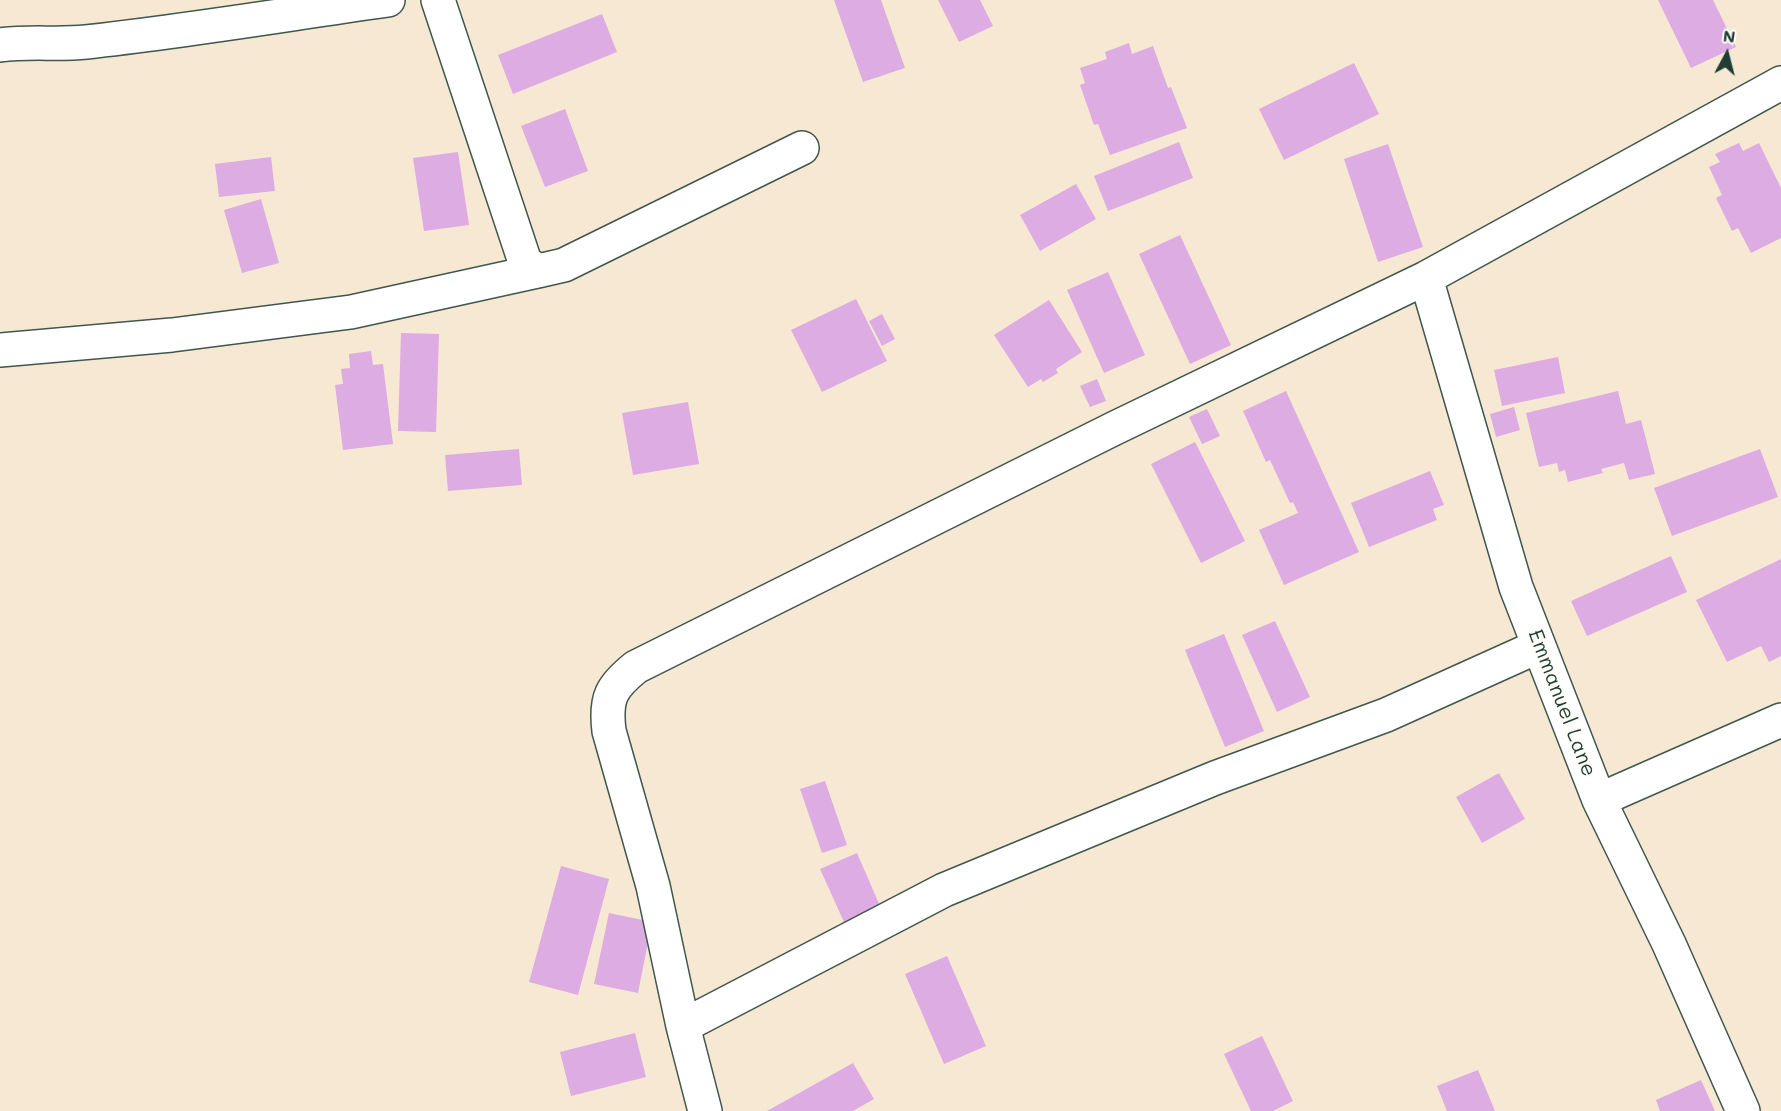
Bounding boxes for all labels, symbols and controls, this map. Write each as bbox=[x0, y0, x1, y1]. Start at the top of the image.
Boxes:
north arrow bbox=[1697, 24, 1757, 84]
text: N bbox=[1722, 24, 1737, 47]
street label: Emmanuel Lane bbox=[1522, 626, 1602, 780]

